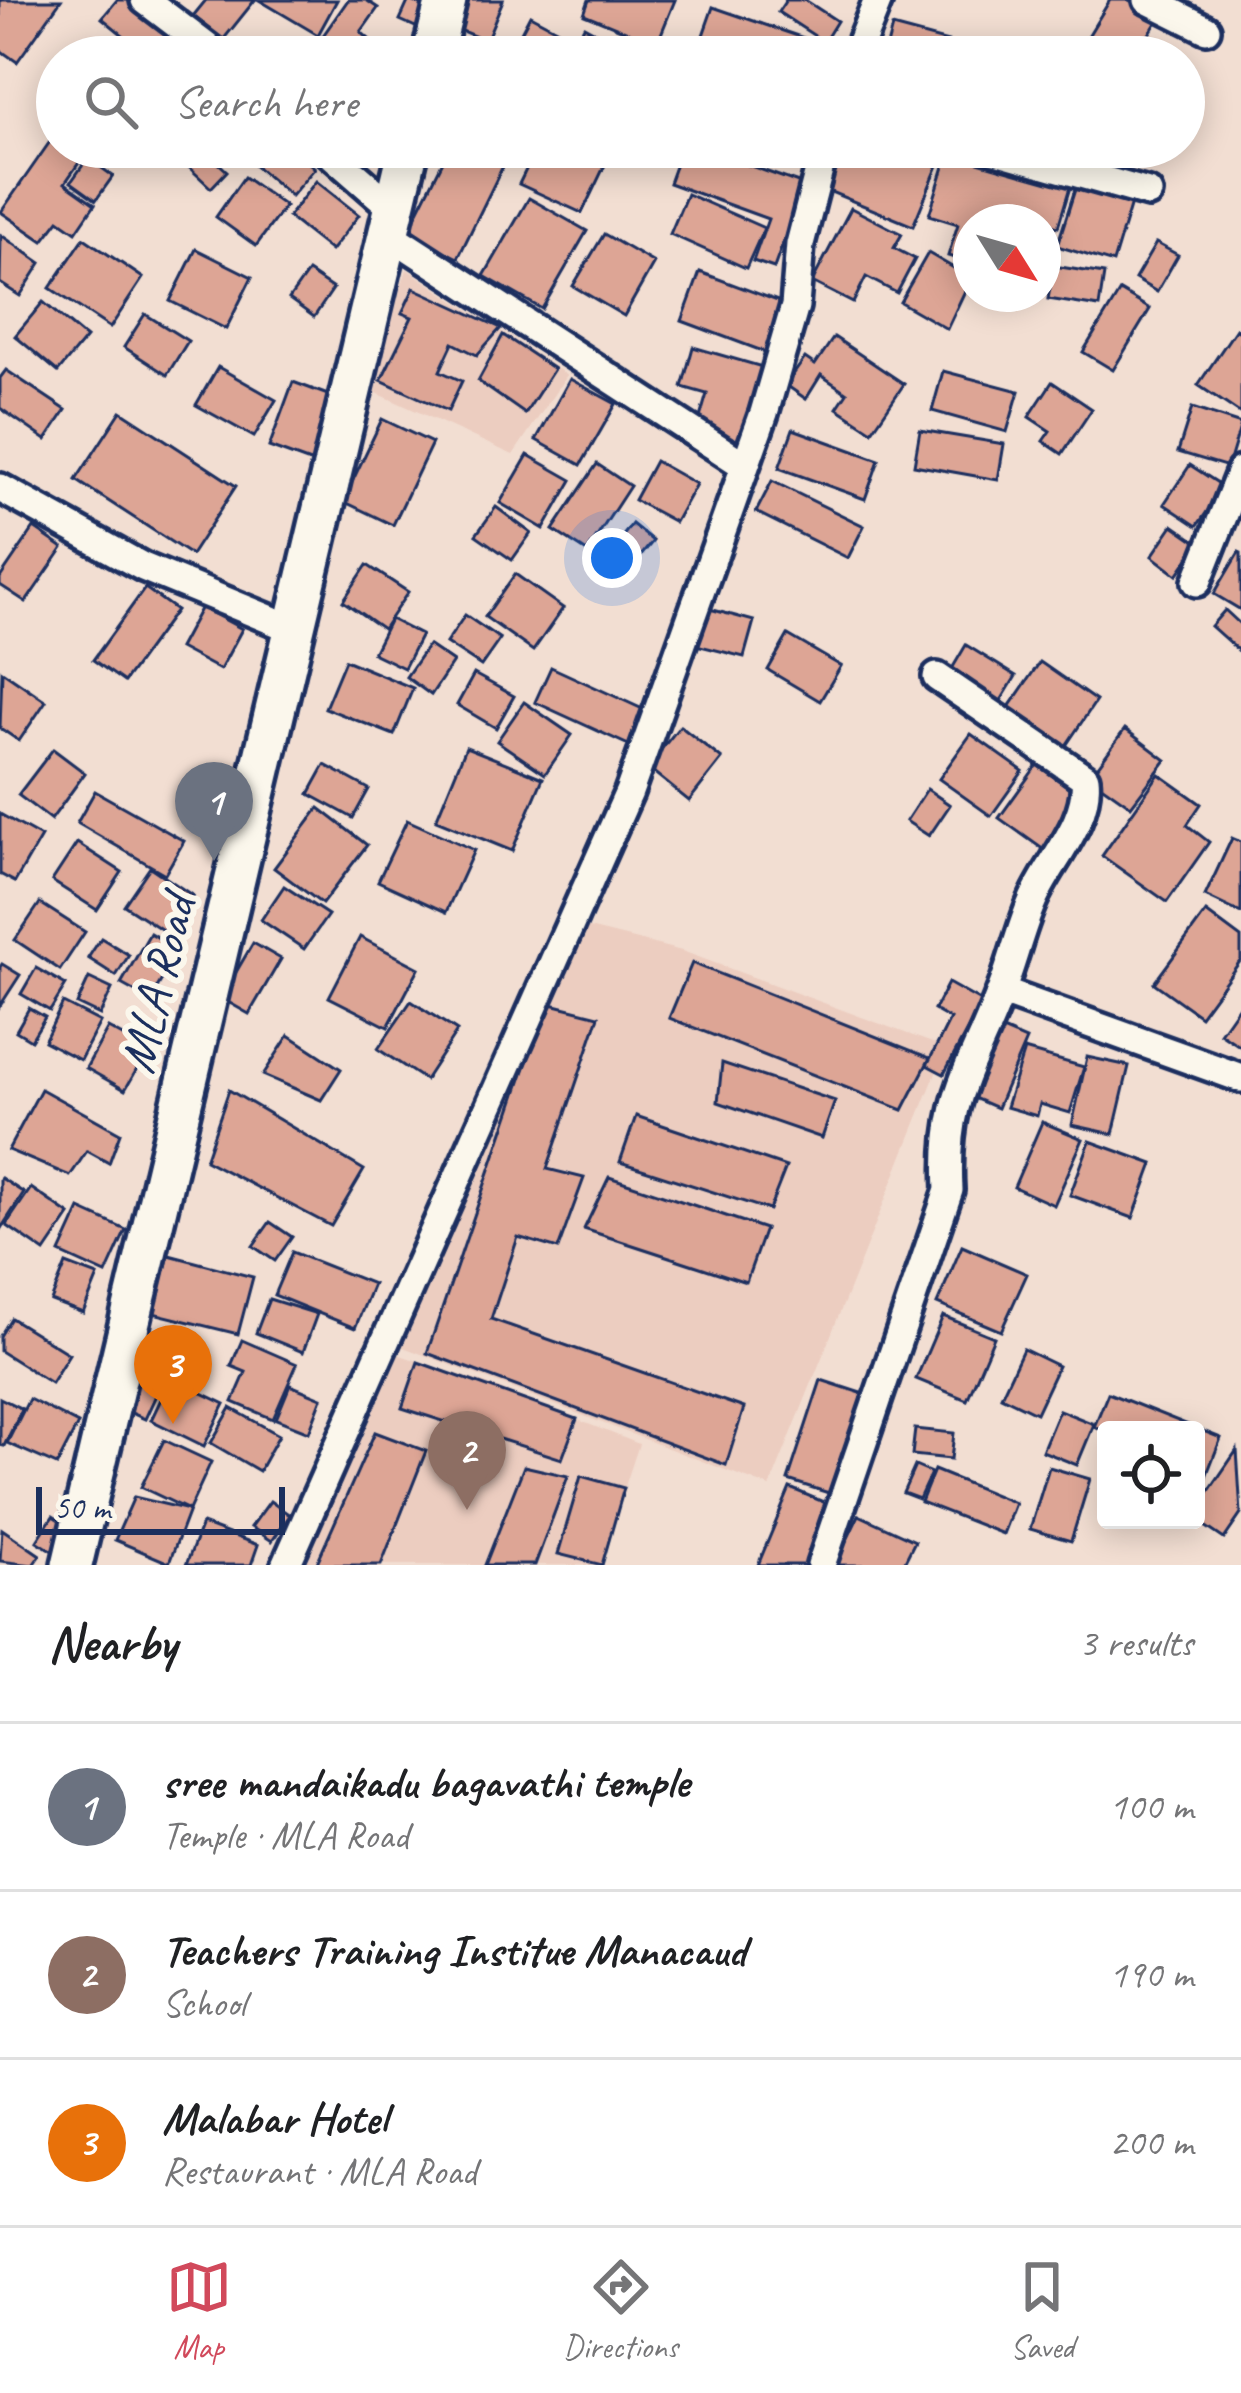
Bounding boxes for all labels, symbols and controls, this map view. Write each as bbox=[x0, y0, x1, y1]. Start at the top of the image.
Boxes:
search box bbox=[36, 36, 1205, 168]
icon: search bbox=[78, 69, 144, 135]
text: Search here bbox=[174, 74, 357, 131]
north arrow bbox=[953, 204, 1061, 312]
your location bbox=[582, 528, 642, 588]
pin: 1 bbox=[175, 762, 253, 861]
street label: MLA Road bbox=[104, 883, 211, 1079]
pin: 3 bbox=[134, 1325, 212, 1424]
pin: 2 bbox=[428, 1411, 506, 1510]
map controls bbox=[1097, 1421, 1205, 1529]
button: locate bbox=[1097, 1421, 1205, 1529]
scale bar bbox=[36, 1481, 285, 1534]
text: 50 m bbox=[54, 1487, 110, 1529]
text: Nearby bbox=[48, 1611, 176, 1675]
text: 3 results bbox=[1079, 1619, 1193, 1668]
text: sree mandaikadu bagavathi temple bbox=[162, 1754, 689, 1811]
text: 1 bbox=[78, 1782, 96, 1831]
text: 100 m bbox=[1109, 1782, 1193, 1831]
text: Temple · MLA Road bbox=[162, 1811, 409, 1860]
text: Teachers Training Institue Manacaud bbox=[162, 1922, 746, 1979]
text: 2 bbox=[78, 1950, 96, 1999]
text: 190 m bbox=[1109, 1950, 1193, 1999]
text: School bbox=[162, 1979, 246, 2028]
text: Malabar Hotel bbox=[162, 2090, 387, 2147]
text: 3 bbox=[78, 2118, 96, 2167]
text: 200 m bbox=[1109, 2118, 1193, 2167]
text: Restaurant · MLA Road bbox=[162, 2147, 477, 2196]
tab: Map bbox=[166, 2254, 232, 2368]
tab: Directions bbox=[563, 2254, 678, 2368]
tab: Saved bbox=[1009, 2254, 1075, 2368]

